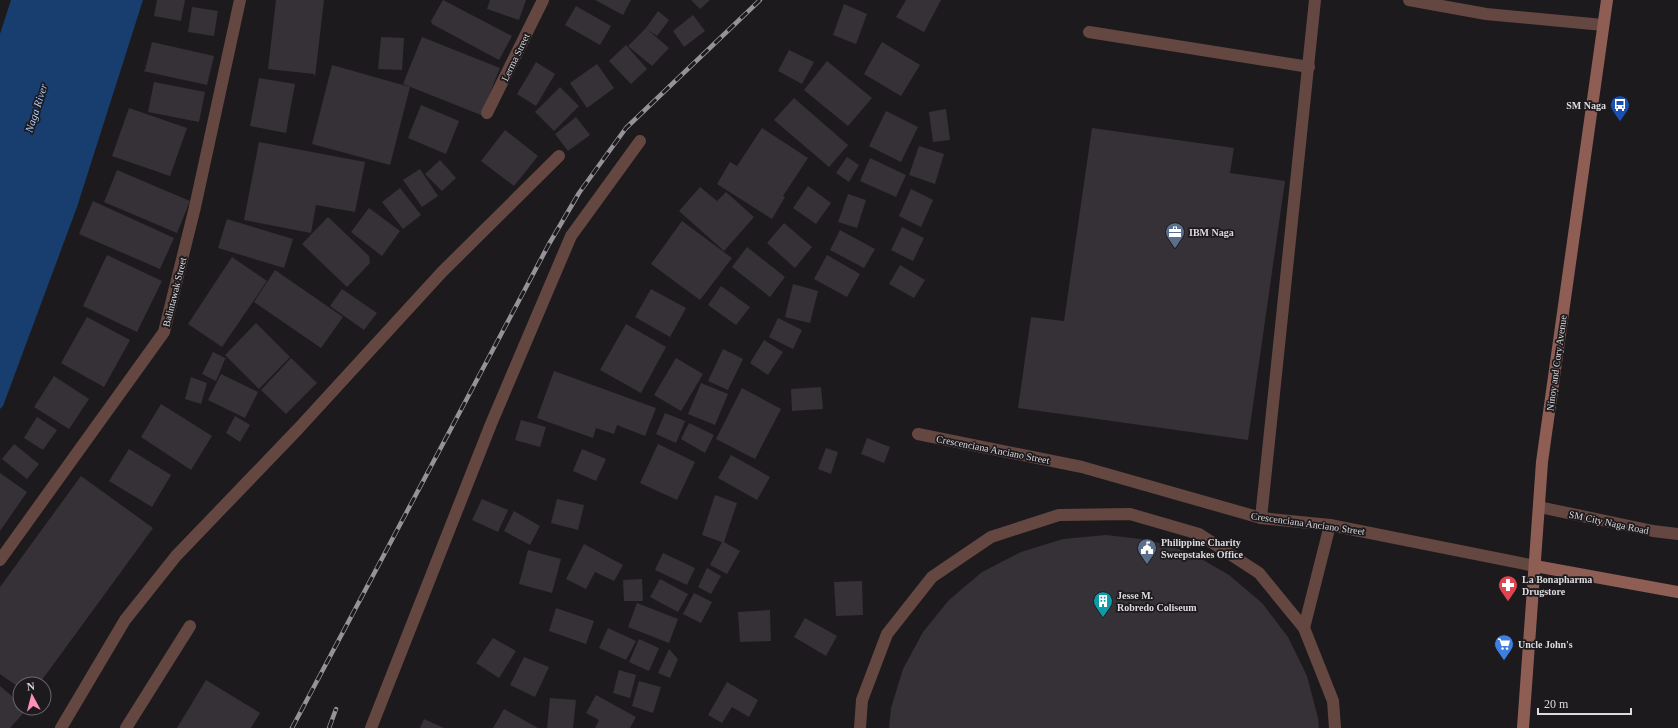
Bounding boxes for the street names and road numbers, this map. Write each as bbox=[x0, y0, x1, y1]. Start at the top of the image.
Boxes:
street label: Lerma Street bbox=[499, 31, 532, 83]
street label: Balintawak Street bbox=[161, 256, 189, 328]
street label: Ninoy and Cory Avenue bbox=[1544, 314, 1569, 412]
street label: Crescenciana Anciano Street bbox=[935, 433, 1051, 466]
street label: SM City Naga Road bbox=[1568, 509, 1650, 536]
street label: Crescenciana Anciano Street bbox=[1250, 510, 1366, 537]

